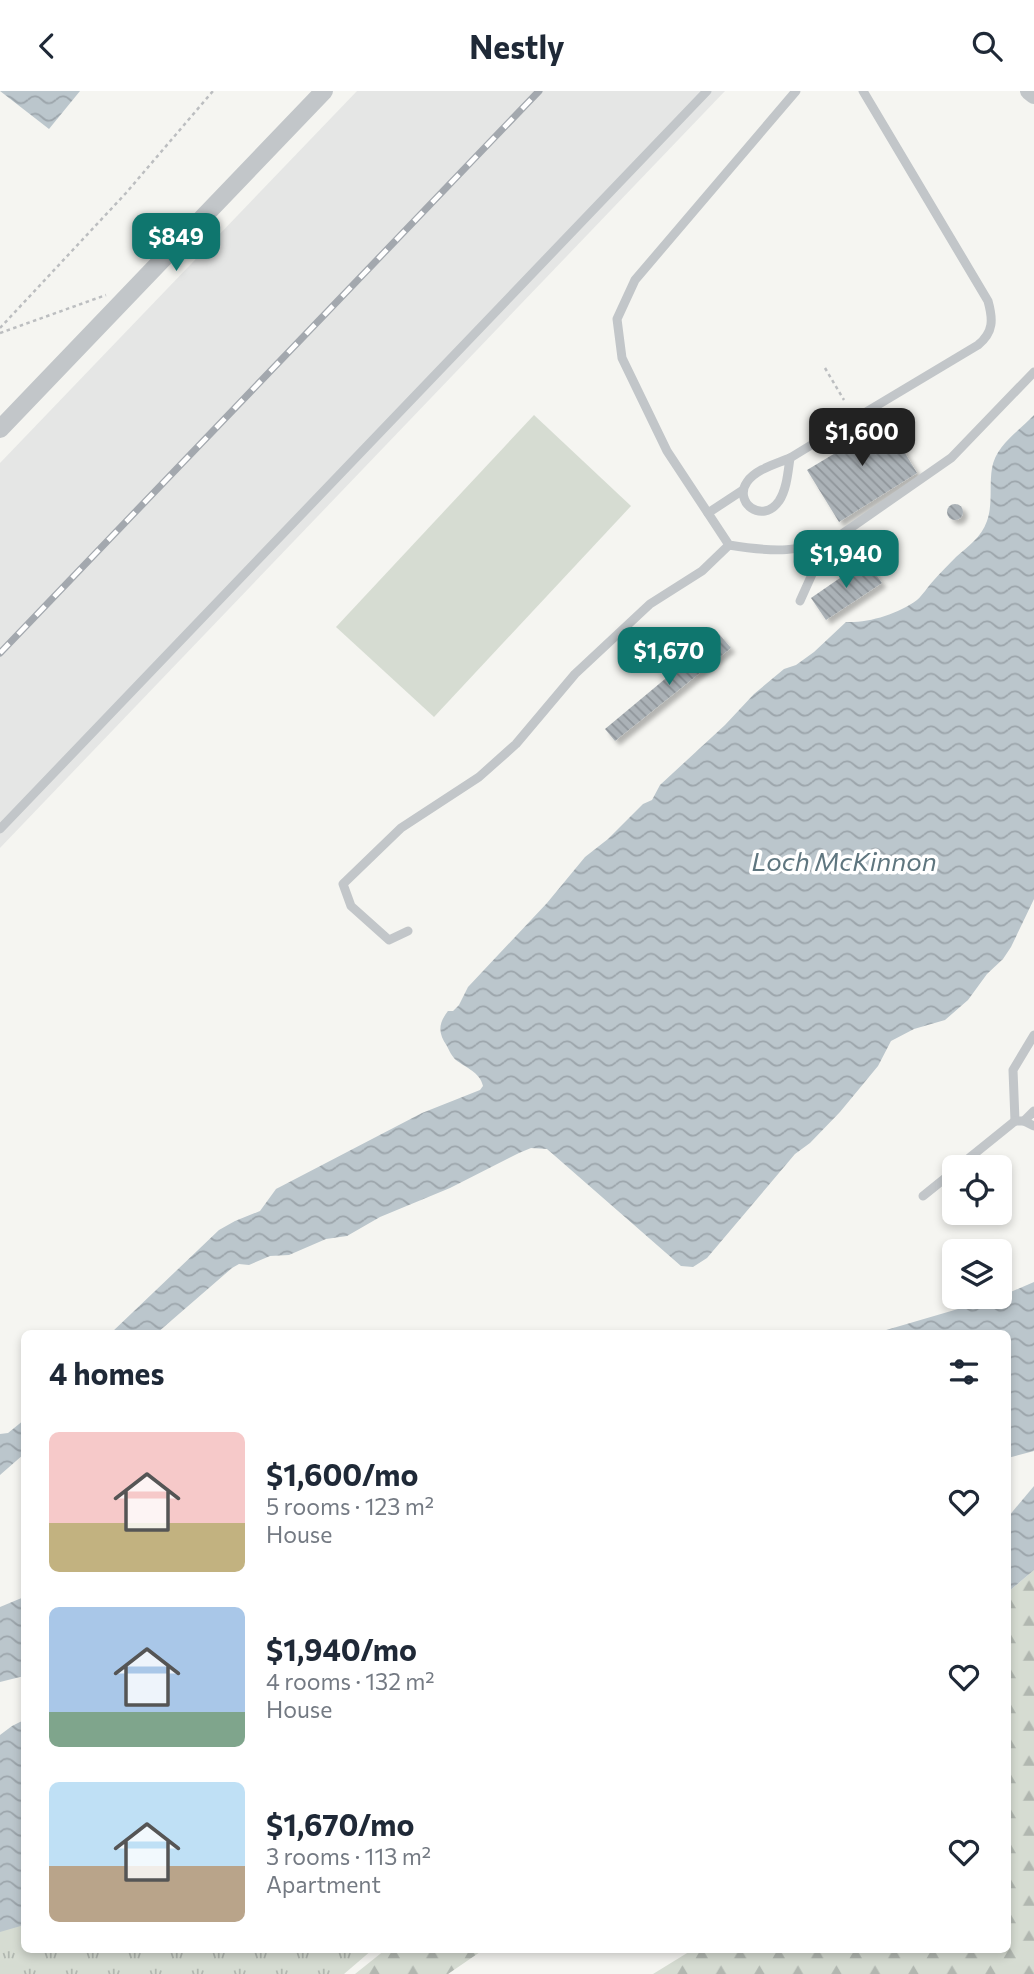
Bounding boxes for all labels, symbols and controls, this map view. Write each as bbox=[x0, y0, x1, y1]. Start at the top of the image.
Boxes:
text: Nestly bbox=[469, 26, 565, 66]
icon: back bbox=[28, 27, 66, 65]
icon: search bbox=[968, 27, 1006, 65]
pin: $849 bbox=[135, 213, 217, 273]
text: $849 bbox=[148, 222, 204, 250]
pin: $1,600 bbox=[805, 409, 919, 468]
text: $1,600 bbox=[825, 417, 899, 445]
pin: $1,940 bbox=[789, 531, 903, 590]
text: $1,940 bbox=[810, 539, 882, 567]
pin: $1,670 bbox=[612, 627, 726, 687]
text: $1,670 bbox=[634, 636, 704, 664]
water label: Loch McKinnon bbox=[751, 845, 937, 876]
map controls bbox=[942, 1155, 1012, 1309]
button: locate bbox=[942, 1155, 1012, 1225]
button: layers bbox=[942, 1239, 1012, 1309]
icon: filters bbox=[945, 1353, 983, 1391]
text: 4 homes bbox=[49, 1354, 164, 1391]
text: $1,600/mo bbox=[266, 1455, 418, 1492]
icon: home bbox=[105, 1460, 189, 1544]
icon: heart bbox=[945, 1483, 983, 1521]
text: 5 rooms · 123 m² bbox=[266, 1492, 434, 1520]
text: House bbox=[266, 1520, 332, 1548]
text: $1,940/mo bbox=[266, 1630, 417, 1667]
icon: home bbox=[105, 1635, 189, 1719]
icon: heart bbox=[945, 1658, 983, 1696]
text: 4 rooms · 132 m² bbox=[266, 1667, 435, 1695]
text: House bbox=[266, 1695, 332, 1723]
text: $1,670/mo bbox=[266, 1805, 414, 1842]
icon: home bbox=[105, 1810, 189, 1894]
icon: heart bbox=[945, 1833, 983, 1871]
text: 3 rooms · 113 m² bbox=[266, 1842, 431, 1870]
text: Apartment bbox=[266, 1870, 381, 1898]

